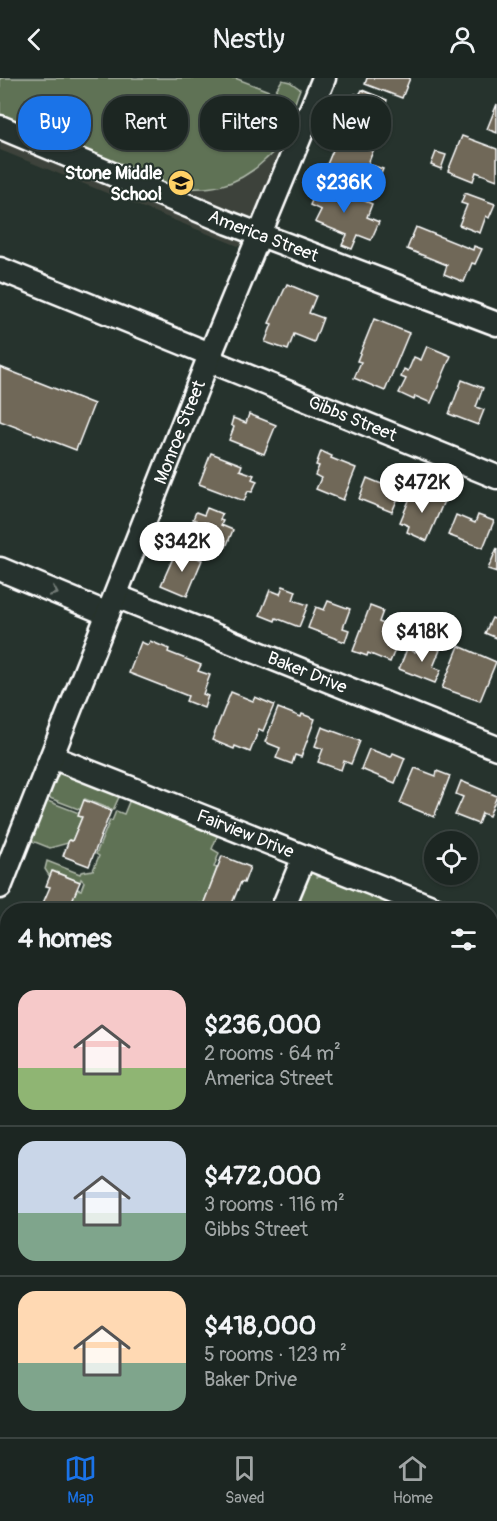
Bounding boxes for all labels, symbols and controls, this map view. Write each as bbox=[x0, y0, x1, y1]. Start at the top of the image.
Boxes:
icon: back bbox=[18, 23, 51, 56]
text: Nestly bbox=[212, 23, 285, 56]
icon: person bbox=[446, 23, 479, 56]
chip: Buy bbox=[18, 96, 91, 150]
chip: Rent bbox=[103, 96, 188, 150]
chip: Filters bbox=[200, 96, 299, 150]
chip: New bbox=[311, 96, 391, 150]
place label: Stone Middle School bbox=[65, 162, 163, 206]
pin: $236K bbox=[302, 163, 386, 214]
school or university icon: Stone Middle School bbox=[166, 168, 196, 198]
text: $236K bbox=[316, 170, 372, 195]
street label: America Street bbox=[205, 204, 322, 267]
street label: Monroe Street bbox=[149, 376, 211, 488]
street label: Gibbs Street bbox=[305, 390, 401, 447]
pin: $472K bbox=[380, 463, 464, 514]
text: $472K bbox=[394, 470, 450, 495]
pin: $342K bbox=[140, 522, 224, 573]
text: $342K bbox=[154, 529, 210, 554]
one-way arrow bbox=[48, 584, 59, 596]
pin: $418K bbox=[380, 612, 464, 663]
text: $418K bbox=[396, 619, 448, 644]
street label: Baker Drive bbox=[264, 646, 351, 699]
street label: Fairview Drive bbox=[194, 804, 297, 863]
map controls bbox=[424, 831, 478, 885]
button: locate bbox=[424, 831, 478, 885]
text: 4 homes bbox=[18, 923, 112, 955]
icon: filters bbox=[447, 923, 480, 956]
text: $236,000 bbox=[204, 1009, 321, 1041]
icon: home bbox=[66, 1014, 138, 1086]
text: 2 rooms · 64 m² bbox=[204, 1041, 341, 1066]
text: America Street bbox=[204, 1066, 333, 1091]
text: $472,000 bbox=[204, 1160, 321, 1192]
icon: home bbox=[66, 1165, 138, 1237]
text: 3 rooms · 116 m² bbox=[204, 1192, 345, 1217]
text: Gibbs Street bbox=[204, 1217, 308, 1242]
text: $418,000 bbox=[204, 1310, 316, 1342]
icon: home bbox=[66, 1315, 138, 1387]
text: 5 rooms · 123 m² bbox=[204, 1342, 347, 1367]
text: Baker Drive bbox=[204, 1367, 297, 1392]
tab: Map bbox=[64, 1452, 97, 1508]
tab: Saved bbox=[225, 1452, 265, 1508]
tab: Home bbox=[393, 1452, 433, 1508]

